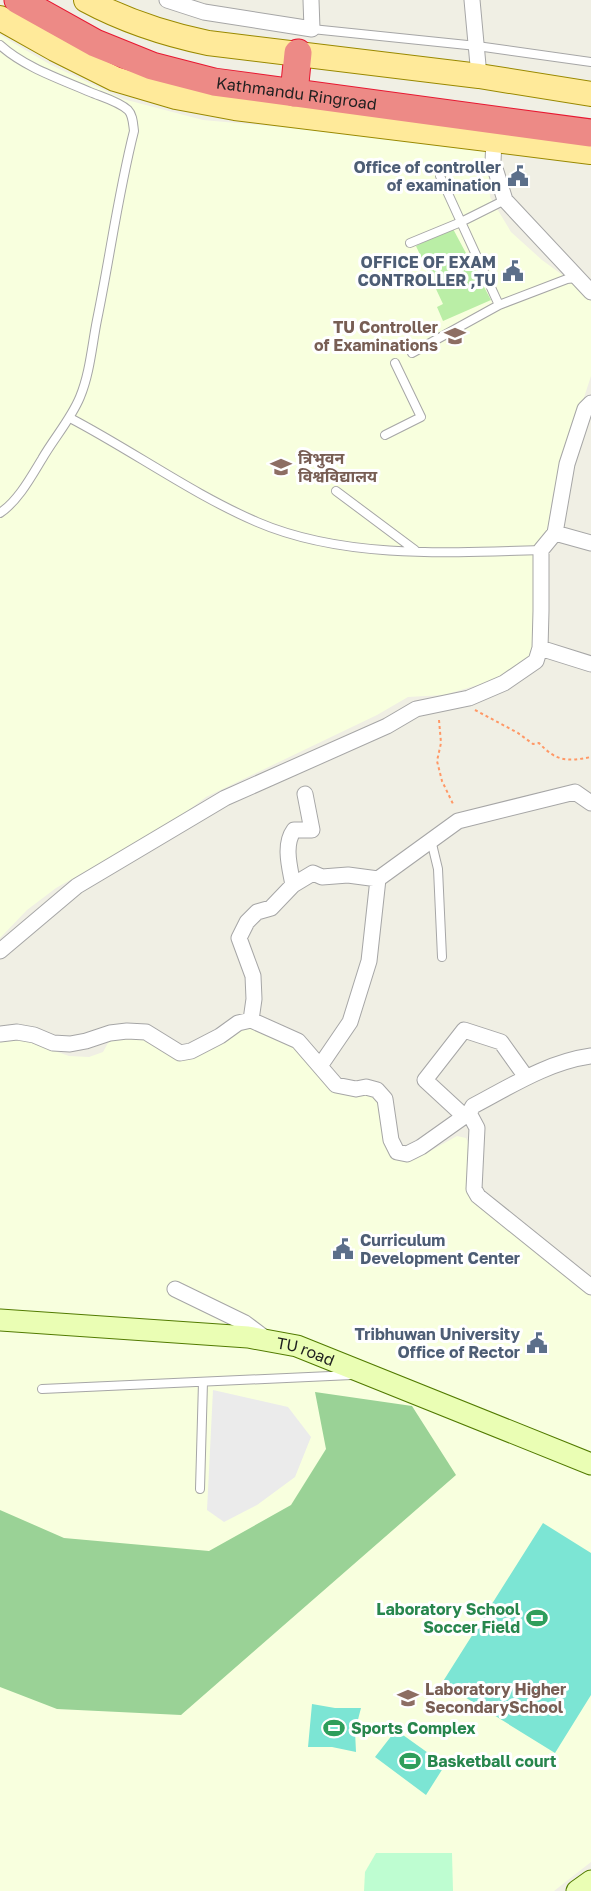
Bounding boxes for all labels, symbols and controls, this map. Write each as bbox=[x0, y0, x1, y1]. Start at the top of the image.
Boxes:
street label: Kathmandu Ringroad bbox=[215, 72, 378, 114]
place label: Office of controller of examination bbox=[354, 157, 501, 195]
public building icon: Office of controller of examination bbox=[506, 164, 530, 188]
place label: OFFICE OF EXAM CONTROLLER ,TU bbox=[357, 252, 496, 290]
public building icon: OFFICE OF EXAM CONTROLLER ,TU bbox=[501, 259, 525, 283]
place label: TU Controller of Examinations bbox=[314, 317, 438, 355]
school or university icon: TU Controller of Examinations bbox=[443, 324, 467, 348]
place label: त्रिभुवन विश्वविद्यालय bbox=[298, 448, 378, 486]
school or university icon: त्रिभुवन विश्वविद्यालय bbox=[269, 455, 293, 479]
place label: Curriculum Development Center bbox=[360, 1230, 520, 1268]
public building icon: Curriculum Development Center bbox=[331, 1237, 355, 1261]
place label: Tribhuwan University Office of Rector bbox=[355, 1324, 520, 1362]
public building icon: Tribhuwan University Office of Rector bbox=[525, 1331, 549, 1355]
street label: TU road bbox=[275, 1332, 338, 1370]
place label: Laboratory School Soccer Field bbox=[376, 1599, 521, 1637]
sports icon: Laboratory School Soccer Field bbox=[525, 1606, 549, 1630]
place label: Laboratory Higher SecondarySchool bbox=[425, 1679, 566, 1717]
school or university icon: Laboratory Higher SecondarySchool bbox=[396, 1686, 420, 1710]
sports icon: Sports Complex bbox=[322, 1716, 346, 1740]
place label: Sports Complex bbox=[351, 1718, 476, 1738]
sports icon: Basketball court bbox=[398, 1749, 422, 1773]
place label: Basketball court bbox=[427, 1751, 556, 1771]

